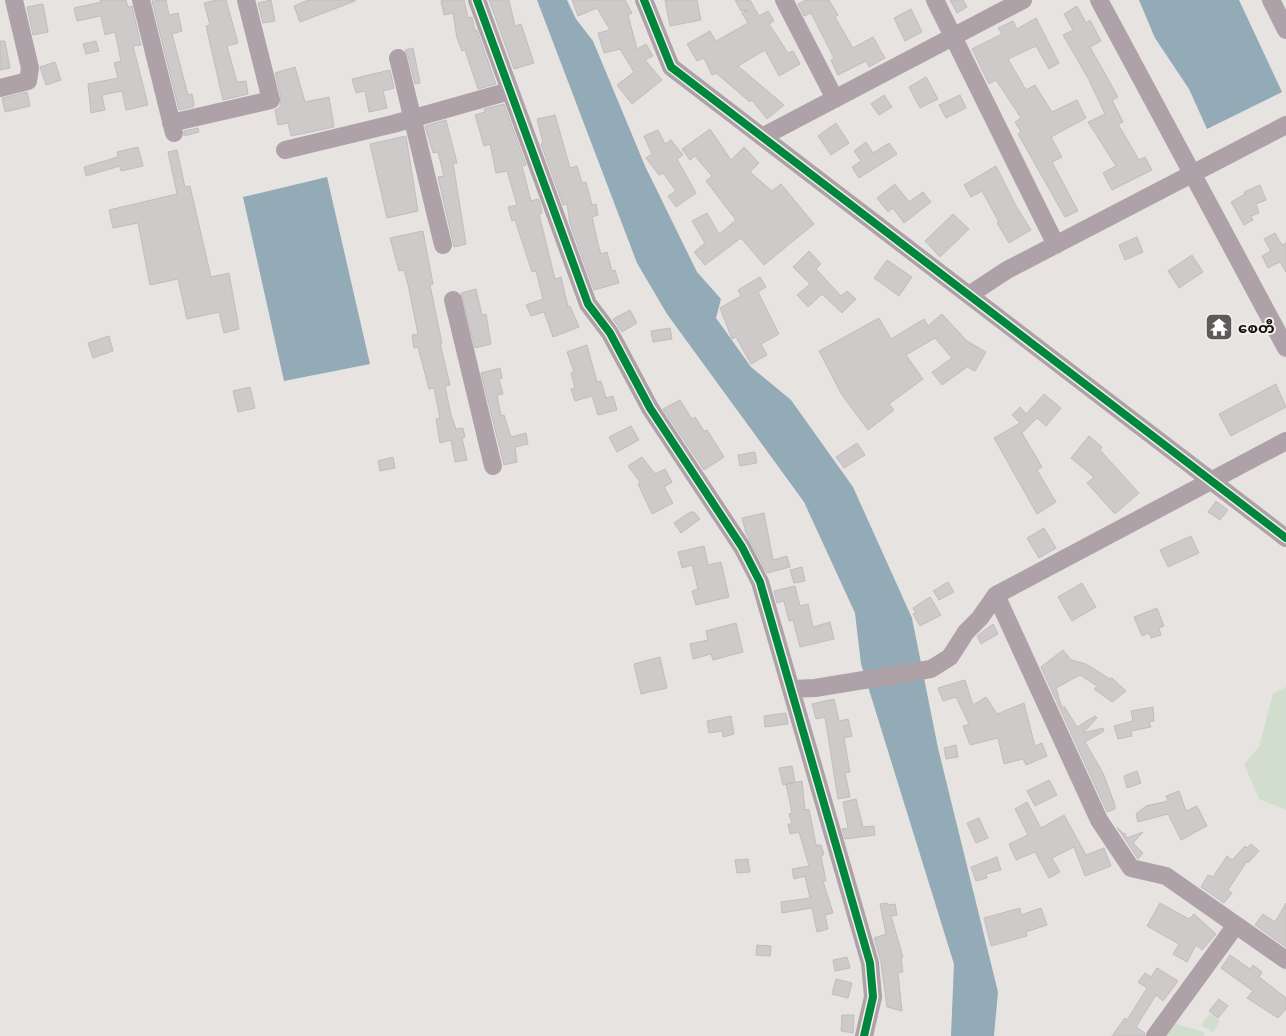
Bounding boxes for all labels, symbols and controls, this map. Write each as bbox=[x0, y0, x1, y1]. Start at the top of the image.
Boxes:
temple icon: စေတီ bbox=[1204, 312, 1234, 342]
place label: စေတီ bbox=[1238, 317, 1275, 338]

